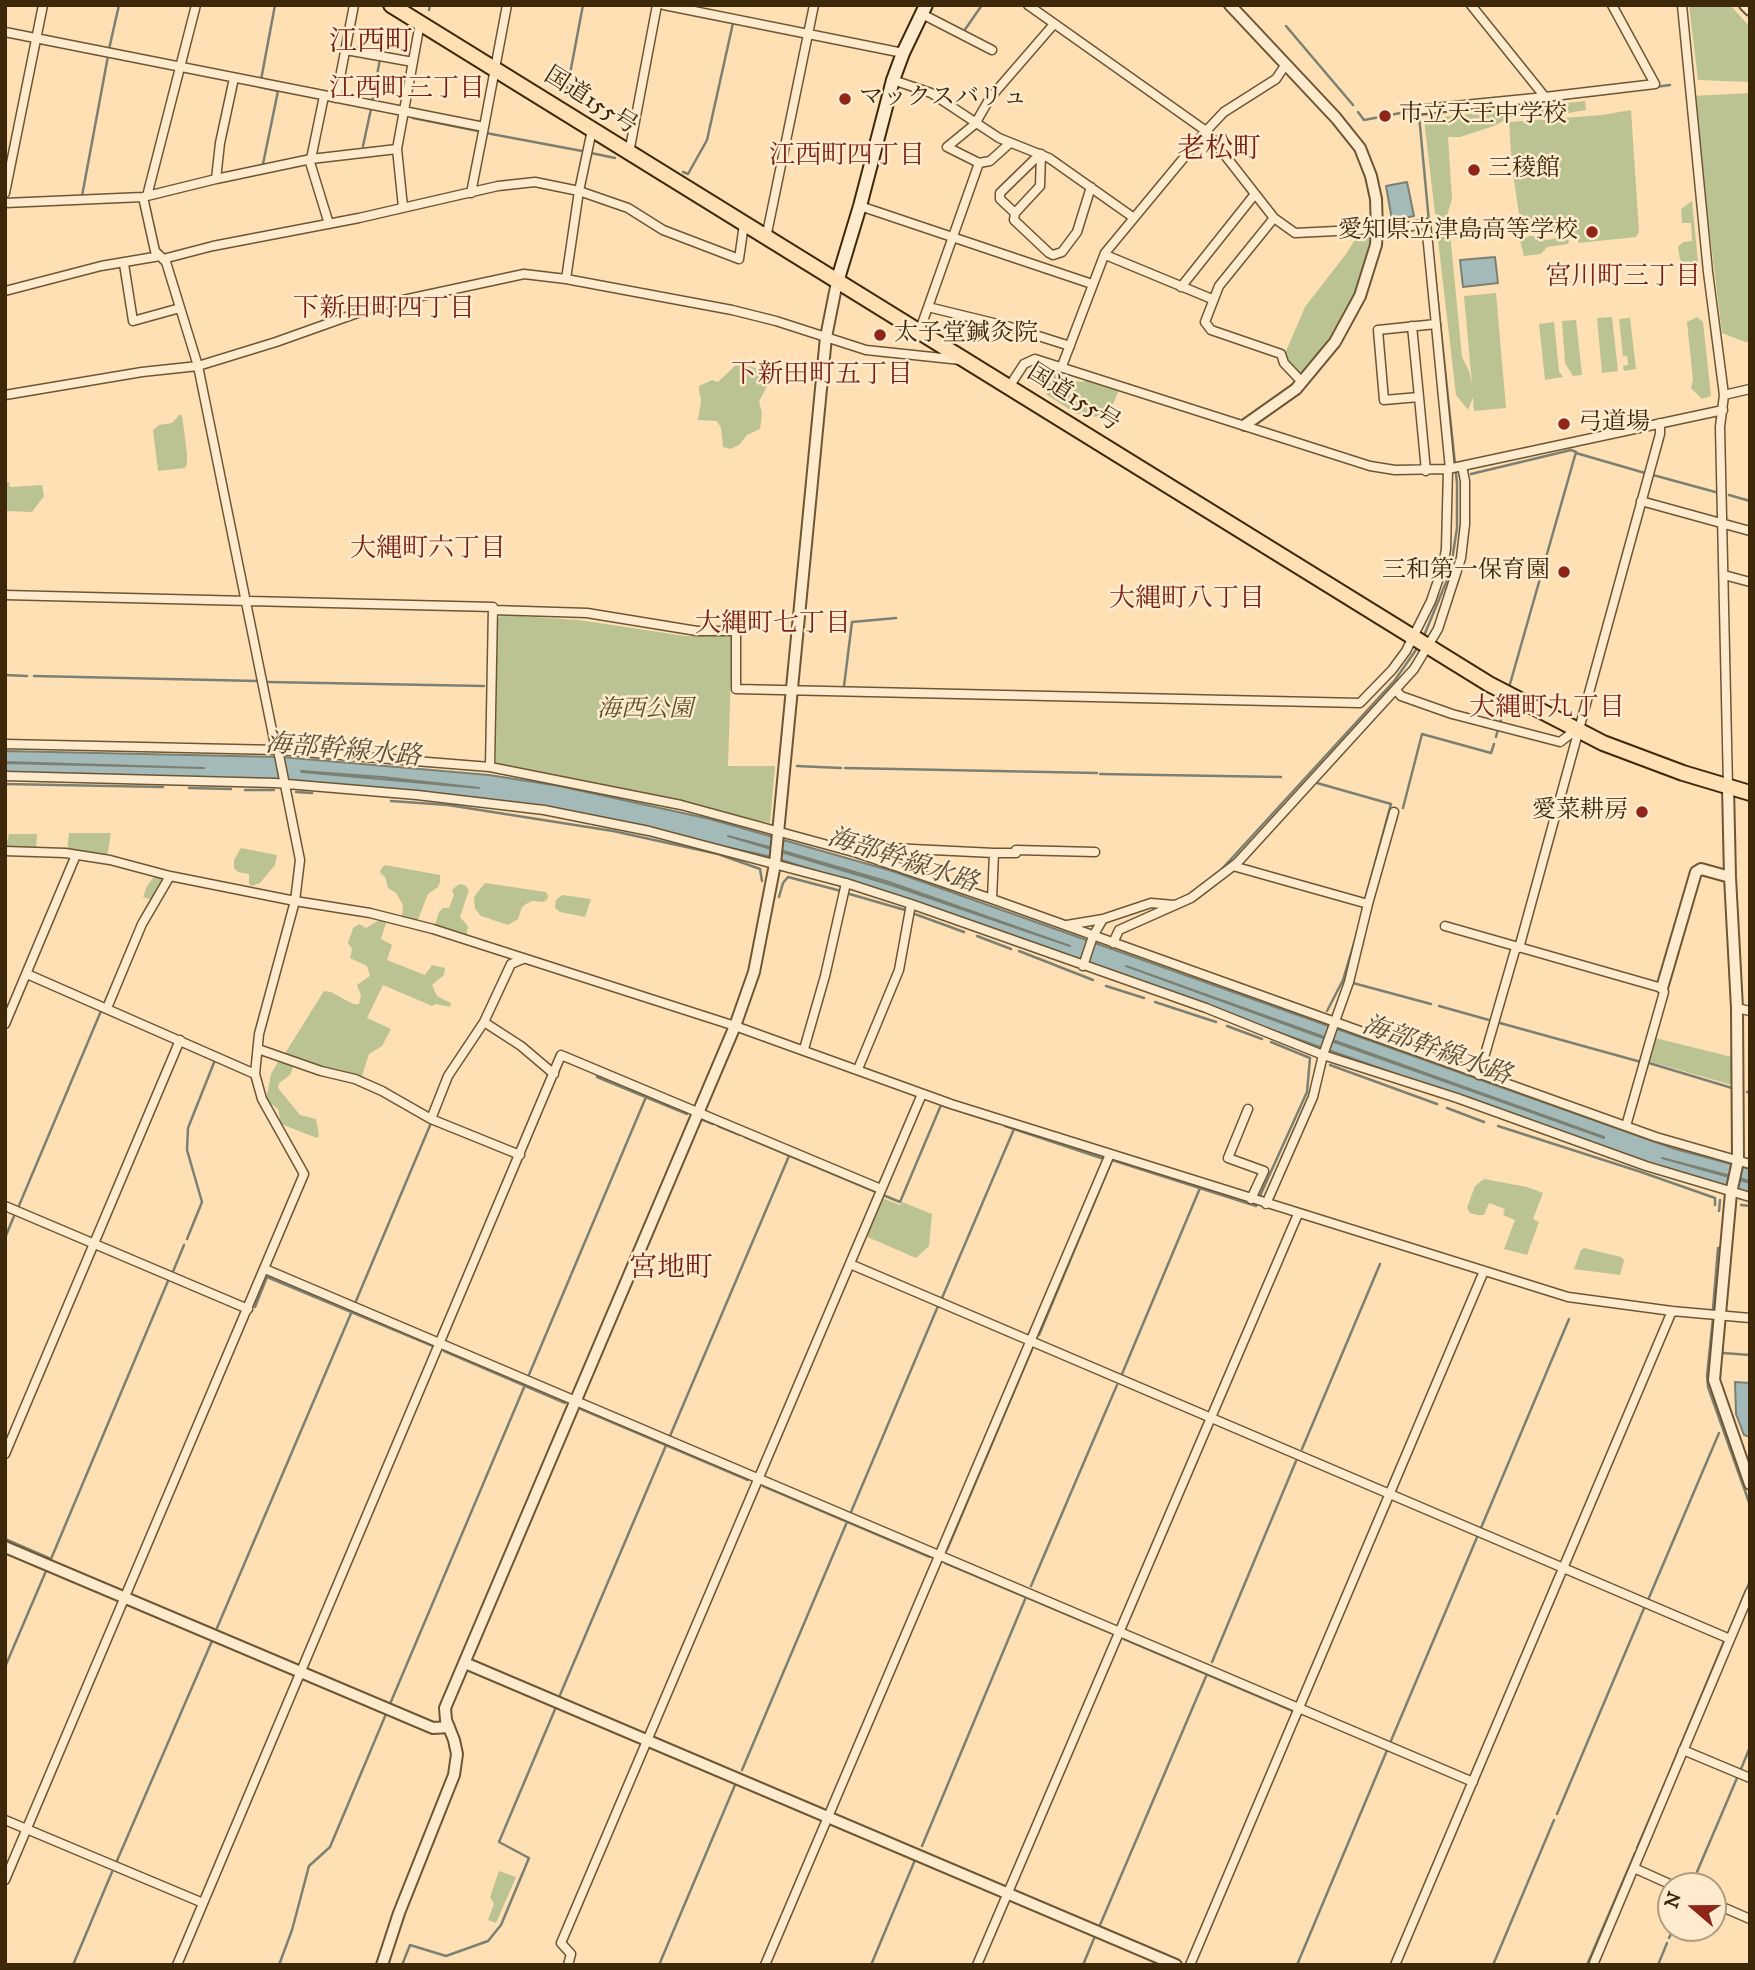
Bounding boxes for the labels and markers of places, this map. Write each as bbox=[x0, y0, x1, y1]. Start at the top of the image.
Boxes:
place label: マックスバリュ bbox=[859, 85, 1027, 113]
marker: マックスバリュ bbox=[837, 91, 853, 107]
place label: 市立天王中学校 bbox=[1399, 102, 1567, 130]
marker: 市立天王中学校 bbox=[1377, 108, 1393, 124]
place label: 三稜館 bbox=[1488, 156, 1560, 184]
marker: 三稜館 bbox=[1466, 162, 1482, 178]
place label: 愛知県立津島高等学校 bbox=[1338, 218, 1578, 246]
marker: 愛知県立津島高等学校 bbox=[1584, 224, 1600, 240]
place label: 太子堂鍼灸院 bbox=[894, 321, 1038, 349]
marker: 太子堂鍼灸院 bbox=[872, 327, 888, 343]
place label: 弓道場 bbox=[1578, 410, 1650, 438]
marker: 弓道場 bbox=[1556, 416, 1572, 432]
place label: 三和第一保育園 bbox=[1382, 558, 1550, 586]
marker: 三和第一保育園 bbox=[1556, 564, 1572, 580]
place label: 愛菜耕房 bbox=[1532, 798, 1628, 826]
marker: 愛菜耕房 bbox=[1634, 804, 1650, 820]

